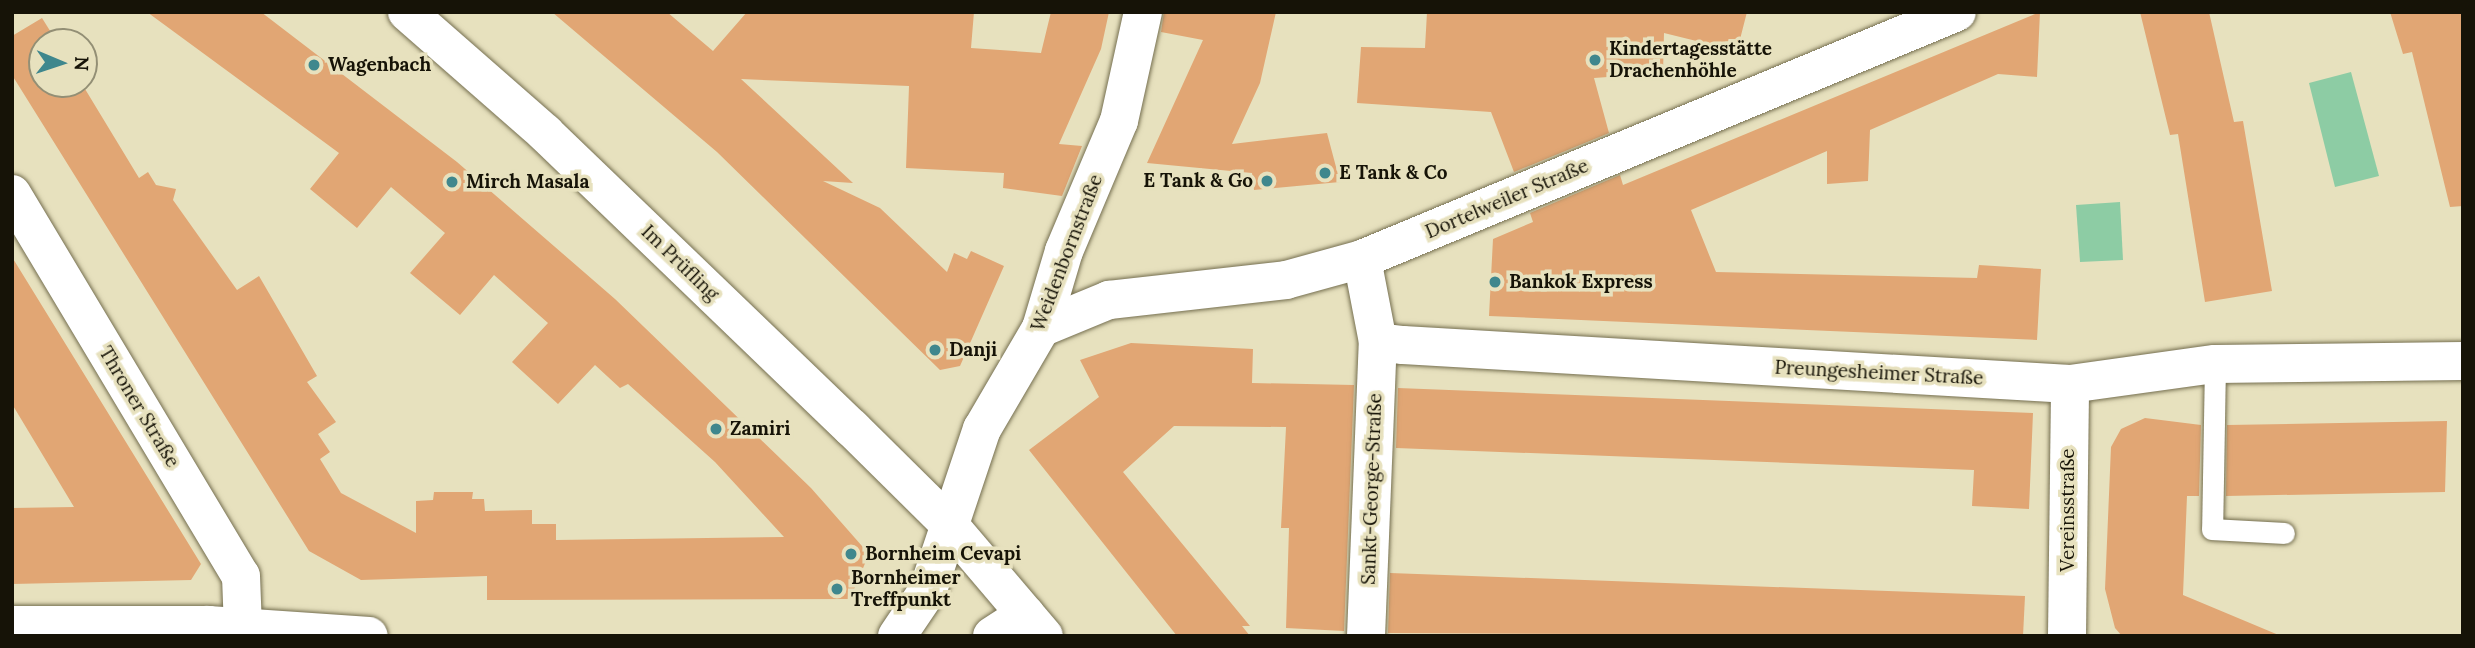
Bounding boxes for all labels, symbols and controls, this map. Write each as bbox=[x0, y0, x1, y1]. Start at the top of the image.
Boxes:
north arrow bbox=[28, 28, 98, 98]
place label: Kindertagesstätte Drachenhöhle bbox=[1609, 38, 1772, 82]
marker: Kindertagesstätte Drachenhöhle bbox=[1587, 52, 1603, 68]
place label: Wagenbach bbox=[328, 54, 431, 76]
text: N bbox=[70, 56, 94, 71]
marker: Wagenbach bbox=[306, 57, 322, 73]
street label: Dortelweiler Straße bbox=[1422, 154, 1592, 244]
place label: E Tank & Co bbox=[1339, 162, 1448, 184]
marker: E Tank & Co bbox=[1317, 165, 1333, 181]
place label: E Tank & Go bbox=[1143, 170, 1253, 192]
place label: Mirch Masala bbox=[466, 171, 589, 193]
street label: Weidenbornstraße bbox=[1027, 171, 1107, 335]
marker: E Tank & Go bbox=[1259, 173, 1275, 189]
marker: Mirch Masala bbox=[444, 174, 460, 190]
street label: Im Prüfling bbox=[637, 220, 723, 306]
place label: Bankok Express bbox=[1509, 271, 1653, 293]
marker: Bankok Express bbox=[1487, 274, 1503, 290]
place label: Danji bbox=[949, 339, 997, 361]
street label: Throner Straße bbox=[94, 342, 184, 472]
marker: Danji bbox=[927, 342, 943, 358]
street label: Preungesheimer Straße bbox=[1774, 356, 1984, 390]
street label: Sankt-George-Straße bbox=[1357, 393, 1387, 585]
place label: Zamiri bbox=[730, 418, 790, 440]
marker: Zamiri bbox=[708, 421, 724, 437]
street label: Vereinsstraße bbox=[2057, 448, 2079, 572]
place label: Bornheim Cevapi bbox=[865, 543, 1021, 565]
marker: Bornheim Cevapi bbox=[843, 546, 859, 562]
place label: Bornheimer Treffpunkt bbox=[851, 567, 961, 611]
marker: Bornheimer Treffpunkt bbox=[829, 581, 845, 597]

